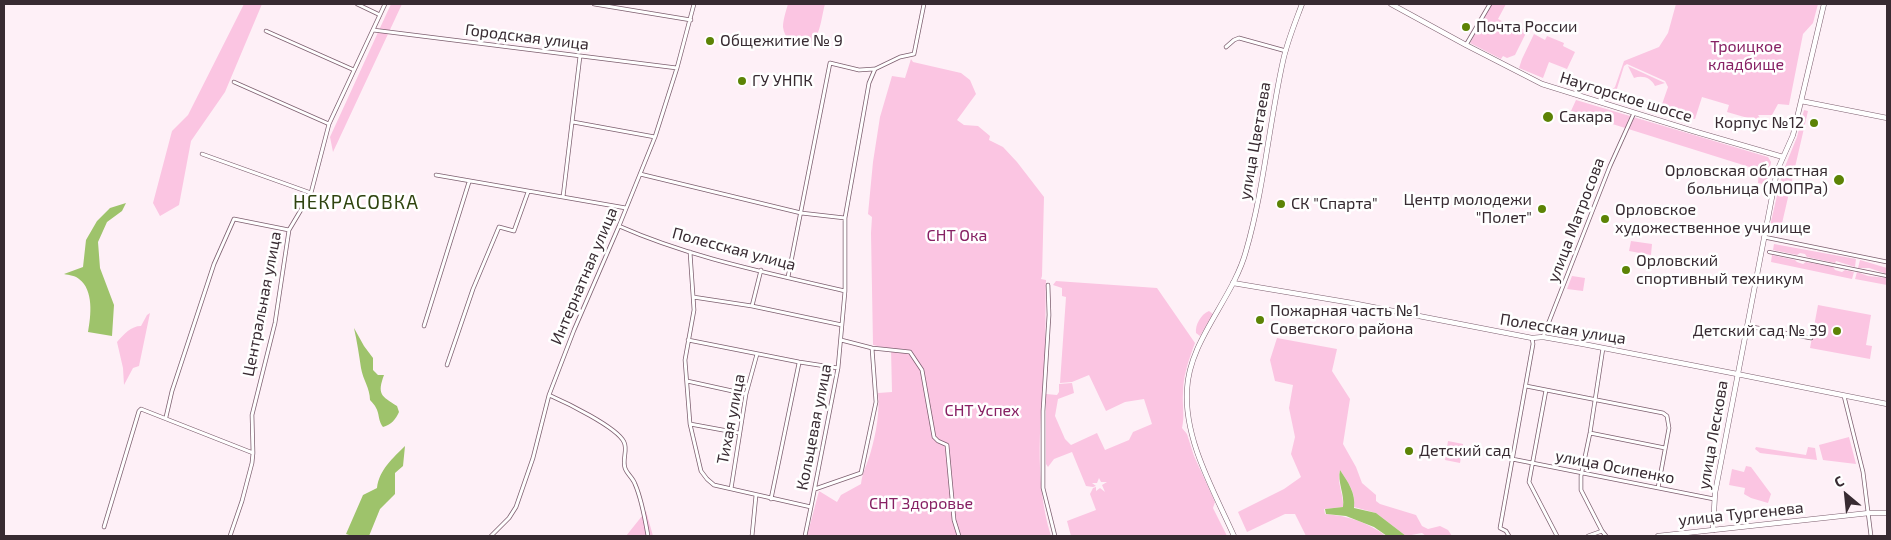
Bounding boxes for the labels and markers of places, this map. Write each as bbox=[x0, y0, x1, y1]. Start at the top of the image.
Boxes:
place label: Почта России bbox=[1476, 17, 1577, 37]
marker: Почта России bbox=[1460, 21, 1472, 33]
place label: Общежитие № 9 bbox=[720, 31, 843, 51]
marker: Общежитие № 9 bbox=[704, 35, 716, 47]
place label: ГУ УНПК bbox=[752, 71, 813, 91]
marker: ГУ УНПК bbox=[736, 75, 748, 87]
place label: Сакара bbox=[1559, 107, 1613, 127]
marker: Сакара bbox=[1541, 110, 1555, 124]
place label: Корпус №12 bbox=[1715, 113, 1804, 133]
marker: Корпус №12 bbox=[1808, 117, 1820, 129]
place label: Орловская областная больница (МОПРа) bbox=[1665, 161, 1828, 199]
marker: Орловская областная больница (МОПРа) bbox=[1832, 173, 1846, 187]
place label: Центр молодежи "Полет" bbox=[1404, 190, 1532, 228]
place label: СК "Спарта" bbox=[1291, 194, 1378, 214]
marker: СК "Спарта" bbox=[1275, 198, 1287, 210]
place label: Орловское художественное училище bbox=[1615, 200, 1811, 238]
marker: Центр молодежи "Полет" bbox=[1536, 203, 1548, 215]
marker: Орловское художественное училище bbox=[1599, 213, 1611, 225]
place label: Орловский спортивный техникум bbox=[1636, 251, 1804, 289]
marker: Орловский спортивный техникум bbox=[1620, 264, 1632, 276]
place label: Пожарная часть №1 Советского района bbox=[1270, 301, 1419, 339]
marker: Пожарная часть №1 Советского района bbox=[1254, 314, 1266, 326]
place label: Детский сад № 39 bbox=[1693, 321, 1827, 341]
marker: Детский сад № 39 bbox=[1831, 325, 1843, 337]
place label: Детский сад bbox=[1419, 441, 1511, 461]
marker: Детский сад bbox=[1403, 445, 1415, 457]

